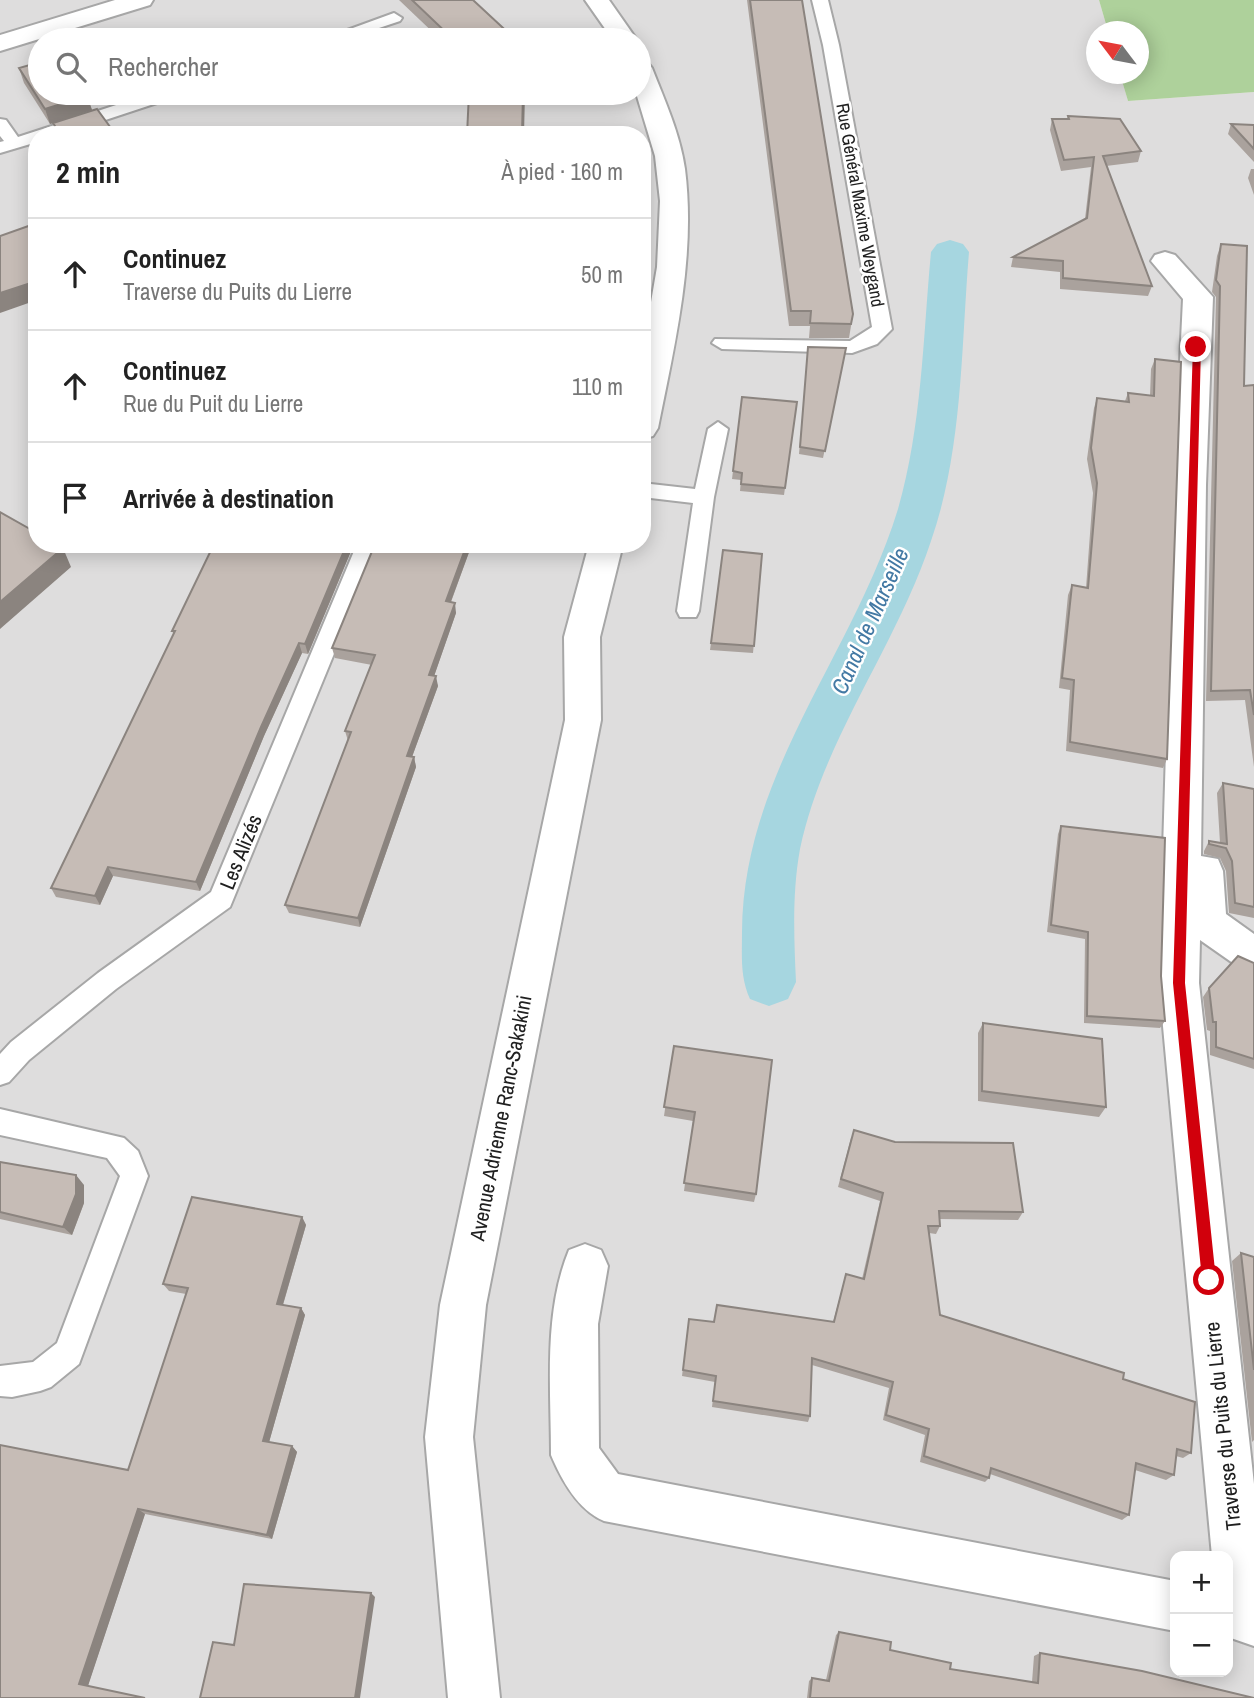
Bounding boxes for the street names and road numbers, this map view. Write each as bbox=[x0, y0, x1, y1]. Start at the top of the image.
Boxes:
street label: Rue Général Maxime Weygand bbox=[830, 101, 891, 309]
street label: Les Alizés bbox=[212, 810, 269, 894]
street label: Avenue Adrienne Ranc-Sakakini bbox=[462, 993, 539, 1244]
street label: Traverse du Puits du Lierre bbox=[1197, 1321, 1248, 1531]

